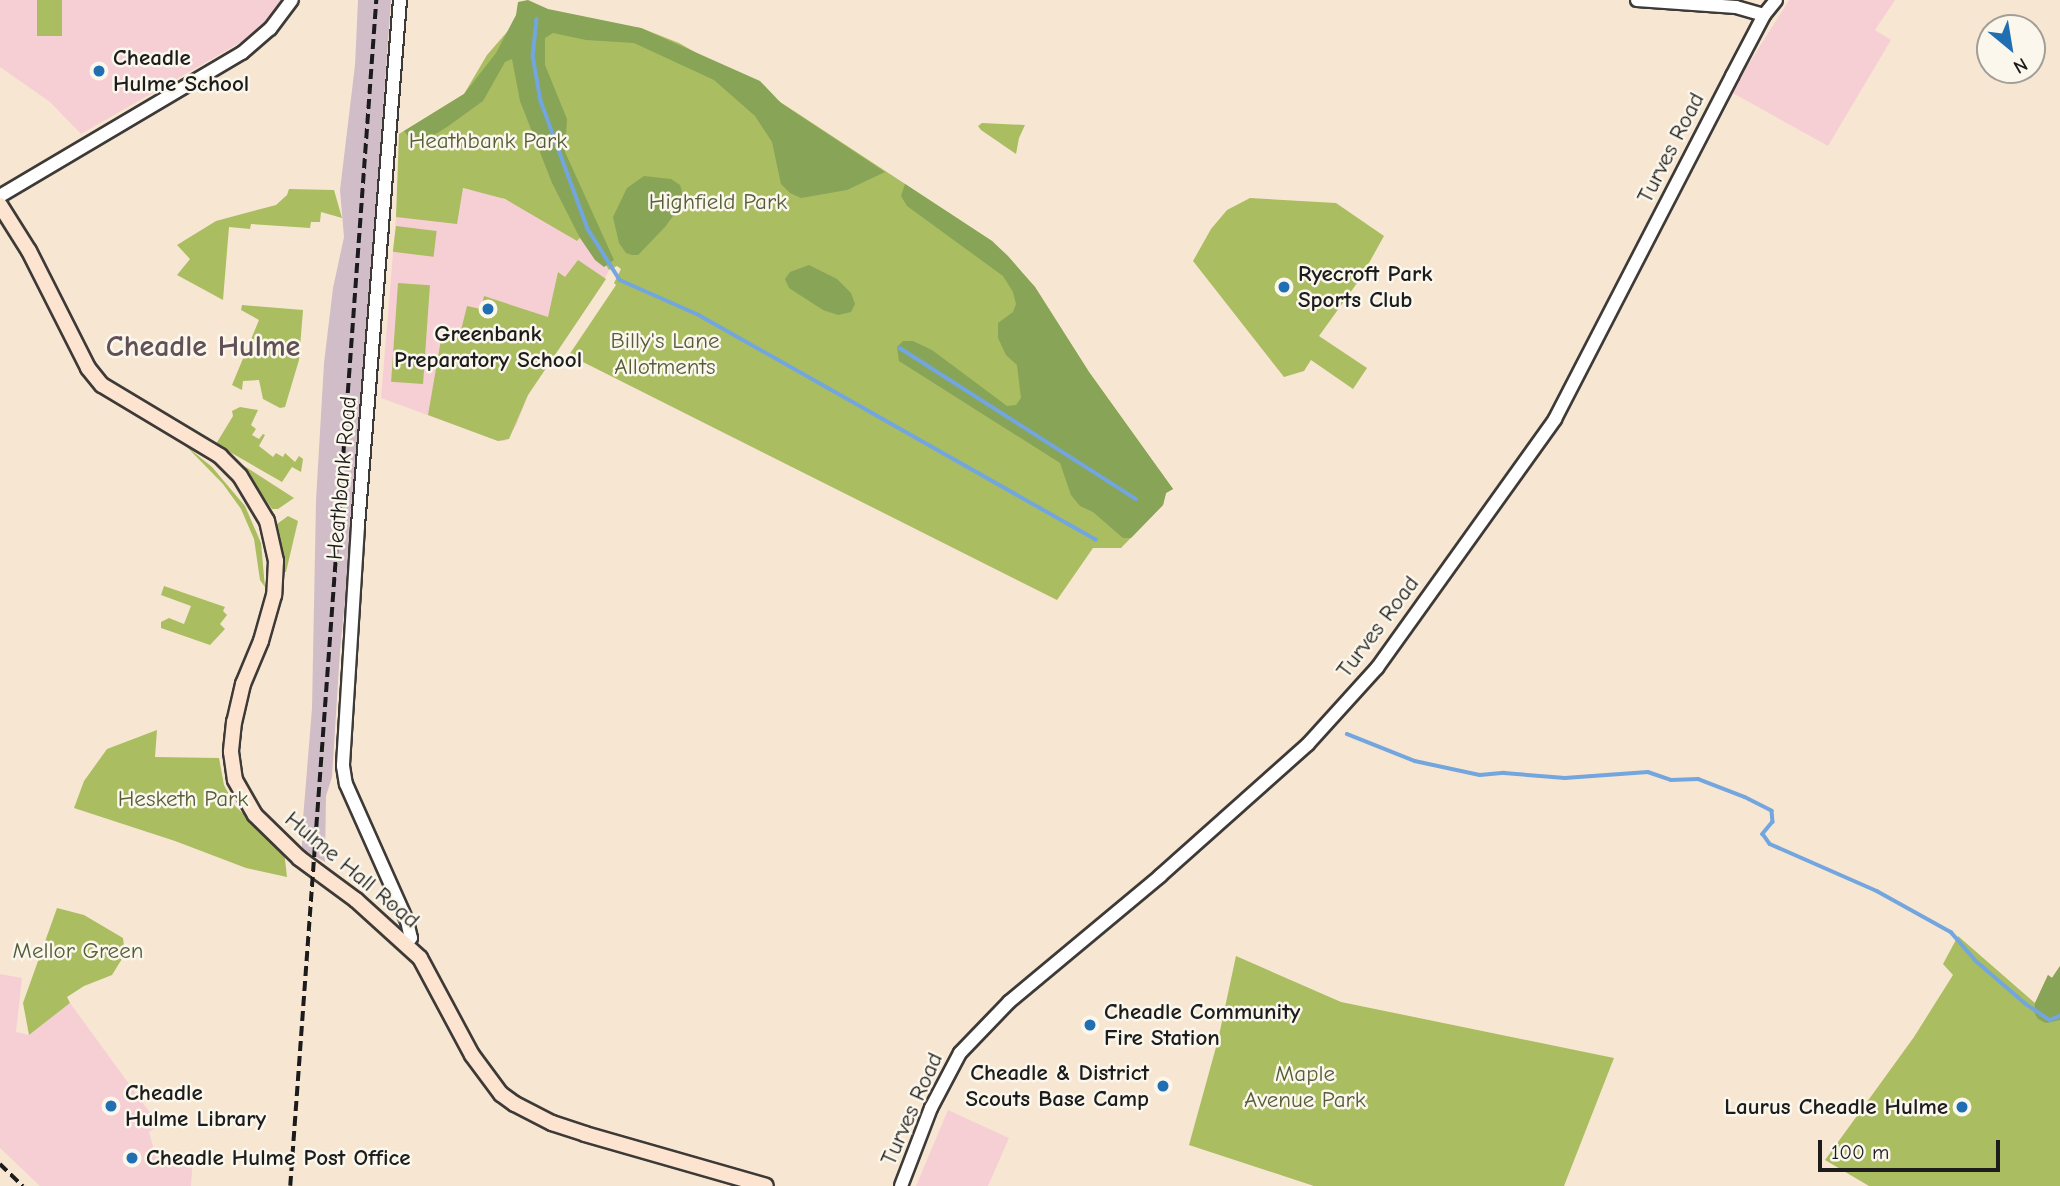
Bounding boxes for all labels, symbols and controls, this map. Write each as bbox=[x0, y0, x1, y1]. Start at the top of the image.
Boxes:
north arrow bbox=[1976, 14, 2046, 84]
place label: Cheadle Hulme School bbox=[113, 44, 249, 98]
text: N bbox=[2010, 53, 2031, 78]
marker: Cheadle Hulme School bbox=[91, 63, 107, 79]
street label: Turves Road bbox=[1631, 88, 1711, 208]
park label: Heathbank Park bbox=[409, 127, 567, 155]
park label: Highfield Park bbox=[649, 188, 787, 216]
place label: Ryecroft Park Sports Club bbox=[1298, 260, 1432, 314]
marker: Ryecroft Park Sports Club bbox=[1276, 279, 1292, 295]
marker: Greenbank Preparatory School bbox=[480, 301, 496, 317]
place label: Greenbank Preparatory School bbox=[394, 320, 582, 374]
park label: Billy's Lane Allotments bbox=[611, 327, 719, 381]
district label: Cheadle Hulme bbox=[106, 329, 300, 365]
street label: Heathbank Road bbox=[321, 395, 363, 561]
street label: Turves Road bbox=[1331, 571, 1425, 683]
park label: Hesketh Park bbox=[118, 785, 248, 813]
street label: Hulme Hall Road bbox=[279, 806, 425, 934]
park label: Mellor Green bbox=[13, 937, 143, 965]
place label: Cheadle Community Fire Station bbox=[1104, 998, 1300, 1052]
marker: Cheadle Community Fire Station bbox=[1082, 1017, 1098, 1033]
street label: Turves Road bbox=[875, 1048, 949, 1170]
place label: Cheadle & District Scouts Base Camp bbox=[966, 1059, 1149, 1113]
park label: Maple Avenue Park bbox=[1244, 1060, 1366, 1114]
marker: Cheadle & District Scouts Base Camp bbox=[1155, 1078, 1171, 1094]
place label: Cheadle Hulme Library bbox=[125, 1079, 266, 1133]
place label: Laurus Cheadle Hulme bbox=[1724, 1093, 1948, 1121]
marker: Cheadle Hulme Library bbox=[103, 1098, 119, 1114]
marker: Laurus Cheadle Hulme bbox=[1954, 1099, 1970, 1115]
scale bar bbox=[1822, 1126, 2004, 1170]
text: 100 m bbox=[1831, 1140, 1889, 1164]
place label: Cheadle Hulme Post Office bbox=[146, 1144, 411, 1172]
marker: Cheadle Hulme Post Office bbox=[124, 1150, 140, 1166]

